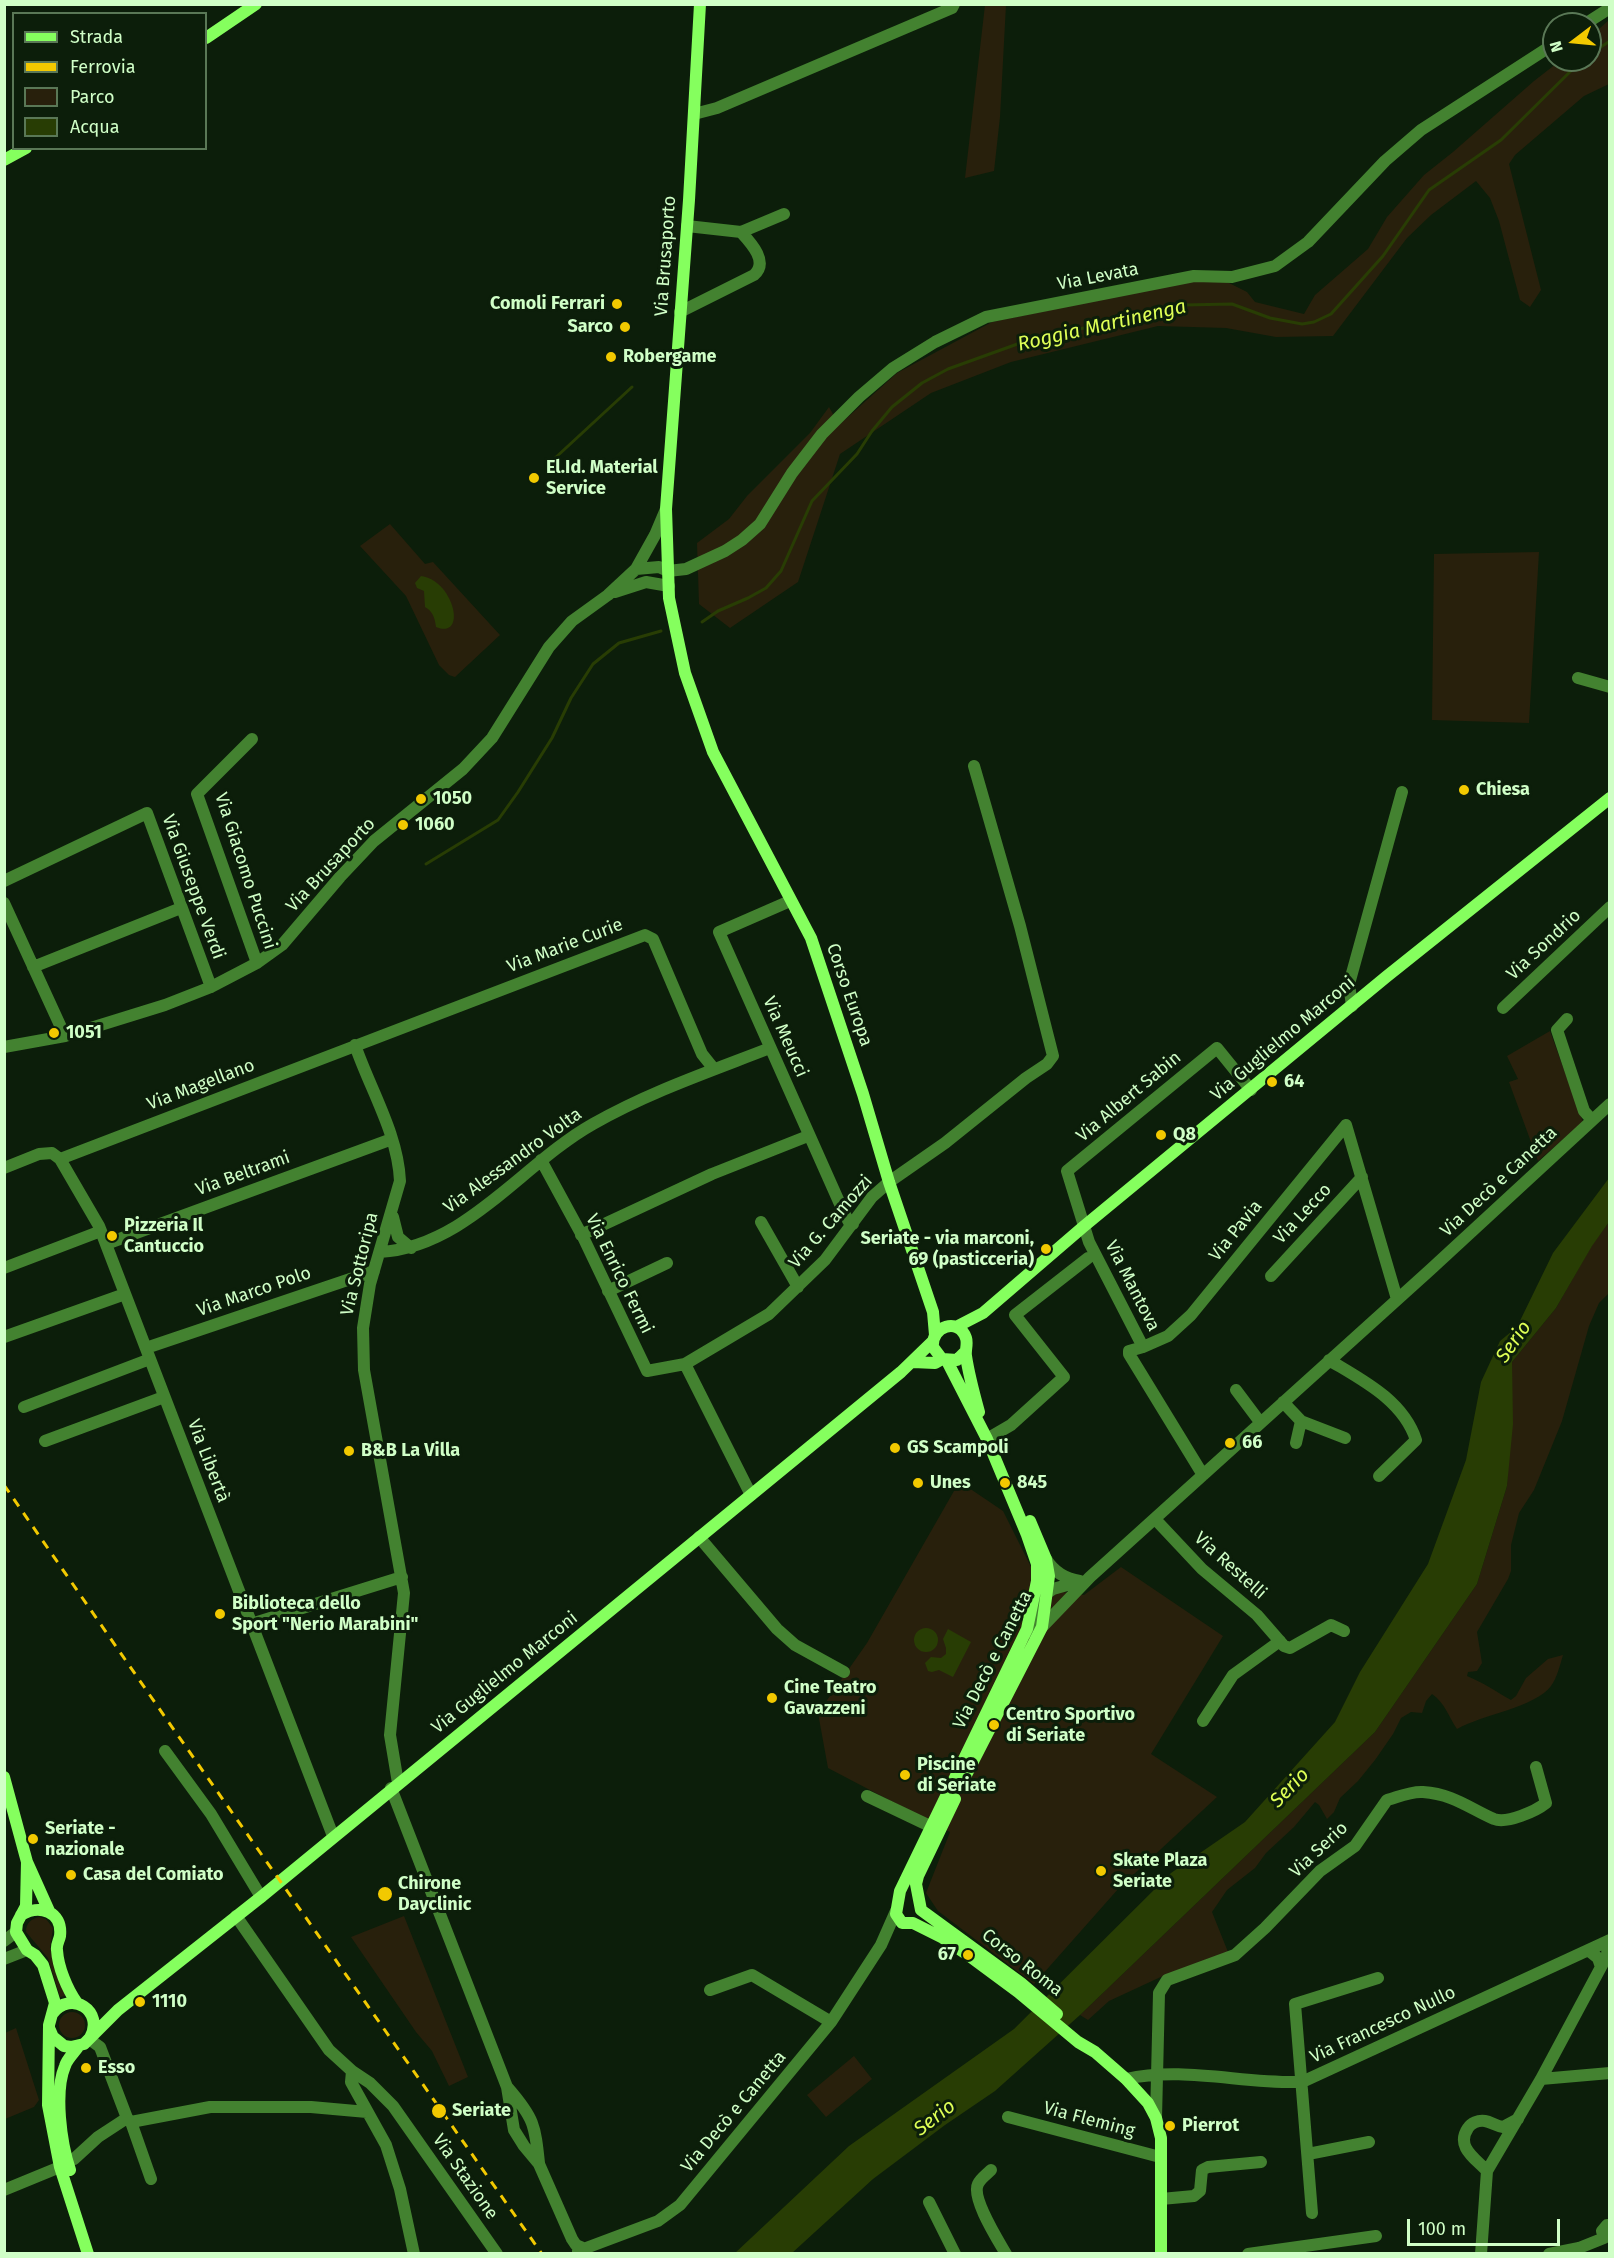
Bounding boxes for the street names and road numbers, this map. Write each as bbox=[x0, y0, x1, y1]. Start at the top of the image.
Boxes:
street label: Via Brusaporto bbox=[651, 195, 681, 317]
street label: Via Levata bbox=[1055, 259, 1141, 295]
street label: Via Giacomo Puccini bbox=[209, 790, 281, 952]
street label: Via Giuseppe Verdi bbox=[157, 812, 229, 962]
street label: Via Brusaporto bbox=[282, 813, 380, 917]
street label: Via Sondrio bbox=[1502, 905, 1586, 985]
street label: Via Marie Curie bbox=[504, 914, 626, 978]
street label: Corso Europa bbox=[821, 941, 877, 1049]
street label: Via Guglielmo Marconi bbox=[1207, 972, 1359, 1106]
street label: Via Meucci bbox=[758, 993, 812, 1081]
street label: Via Albert Sabin bbox=[1072, 1047, 1186, 1147]
street label: Via Magellano bbox=[144, 1055, 258, 1115]
street label: Via Alessandro Volta bbox=[440, 1104, 586, 1218]
street label: Via Decò e Canetta bbox=[1436, 1122, 1562, 1242]
street label: Via Beltrami bbox=[193, 1147, 293, 1201]
street label: Via G. Camozzi bbox=[785, 1171, 877, 1273]
street label: Via Lecco bbox=[1270, 1179, 1336, 1249]
street label: Via Pavia bbox=[1205, 1196, 1267, 1266]
street label: Via Sottoripa bbox=[337, 1210, 383, 1318]
street label: Via Enrico Fermi bbox=[581, 1211, 657, 1337]
street label: Via Mantova bbox=[1100, 1237, 1164, 1335]
street label: Via Marco Polo bbox=[194, 1262, 314, 1322]
street label: Via Libertà bbox=[182, 1416, 234, 1506]
street label: Via Restelli bbox=[1189, 1528, 1271, 1604]
street label: Via Decò e Canetta bbox=[949, 1587, 1037, 1733]
street label: Via Guglielmo Marconi bbox=[428, 1607, 582, 1739]
street label: Via Serio bbox=[1285, 1818, 1353, 1882]
street label: Corso Roma bbox=[977, 1925, 1067, 2001]
street label: Via Francesco Nullo bbox=[1307, 1982, 1459, 2068]
street label: Via Decò e Canetta bbox=[677, 2047, 791, 2177]
street label: Via Fleming bbox=[1041, 2097, 1137, 2143]
street label: Via Stazione bbox=[428, 2130, 502, 2224]

